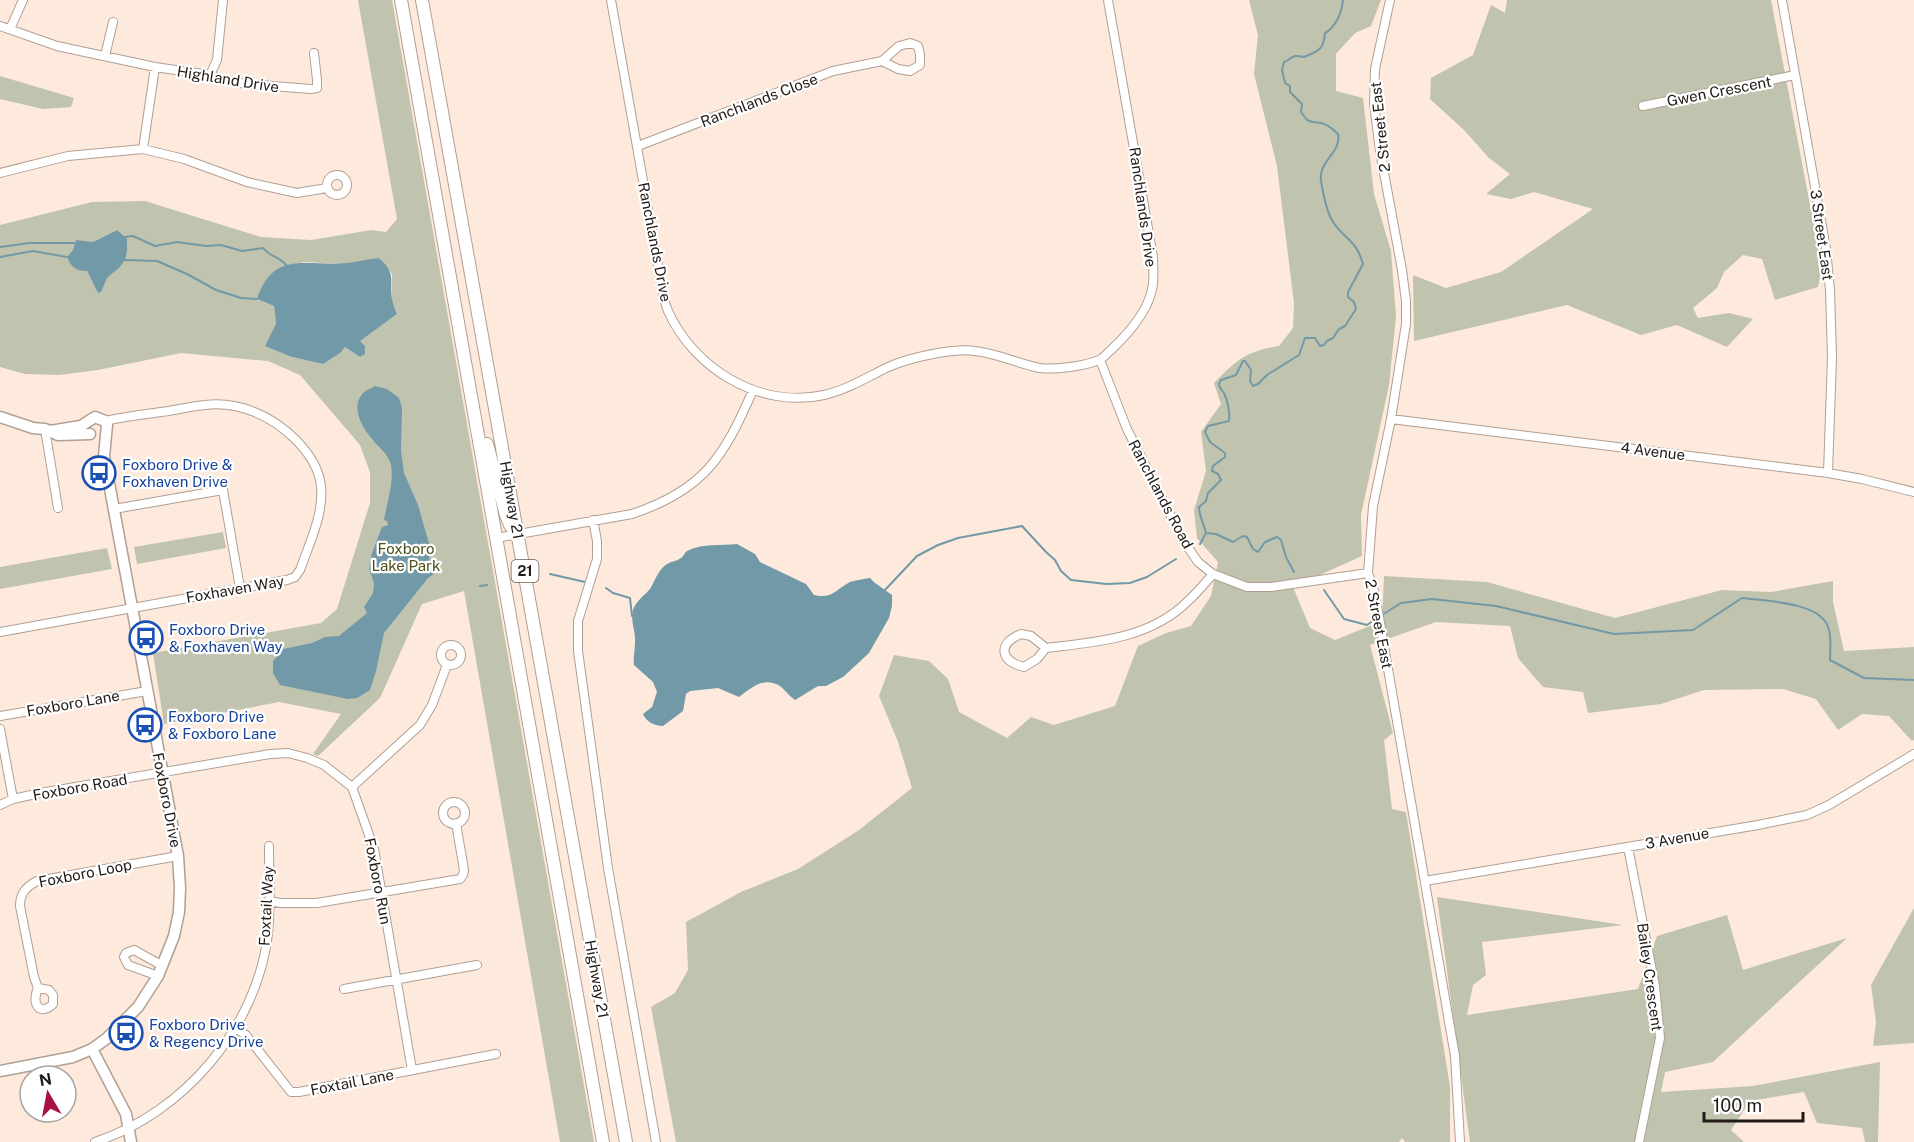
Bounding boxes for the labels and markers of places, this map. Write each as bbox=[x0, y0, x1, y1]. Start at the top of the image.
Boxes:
bus stop icon: Foxboro Drive & Foxhaven Drive bbox=[81, 455, 117, 491]
place label: Foxboro Drive & Foxhaven Drive bbox=[122, 456, 232, 490]
bus stop icon: Foxboro Drive & Foxhaven Way bbox=[128, 620, 164, 656]
place label: Foxboro Drive & Foxhaven Way bbox=[169, 621, 283, 655]
bus stop icon: Foxboro Drive & Foxboro Lane bbox=[127, 707, 163, 743]
place label: Foxboro Drive & Foxboro Lane bbox=[168, 708, 276, 742]
bus stop icon: Foxboro Drive & Regency Drive bbox=[108, 1015, 144, 1051]
place label: Foxboro Drive & Regency Drive bbox=[149, 1016, 263, 1050]

